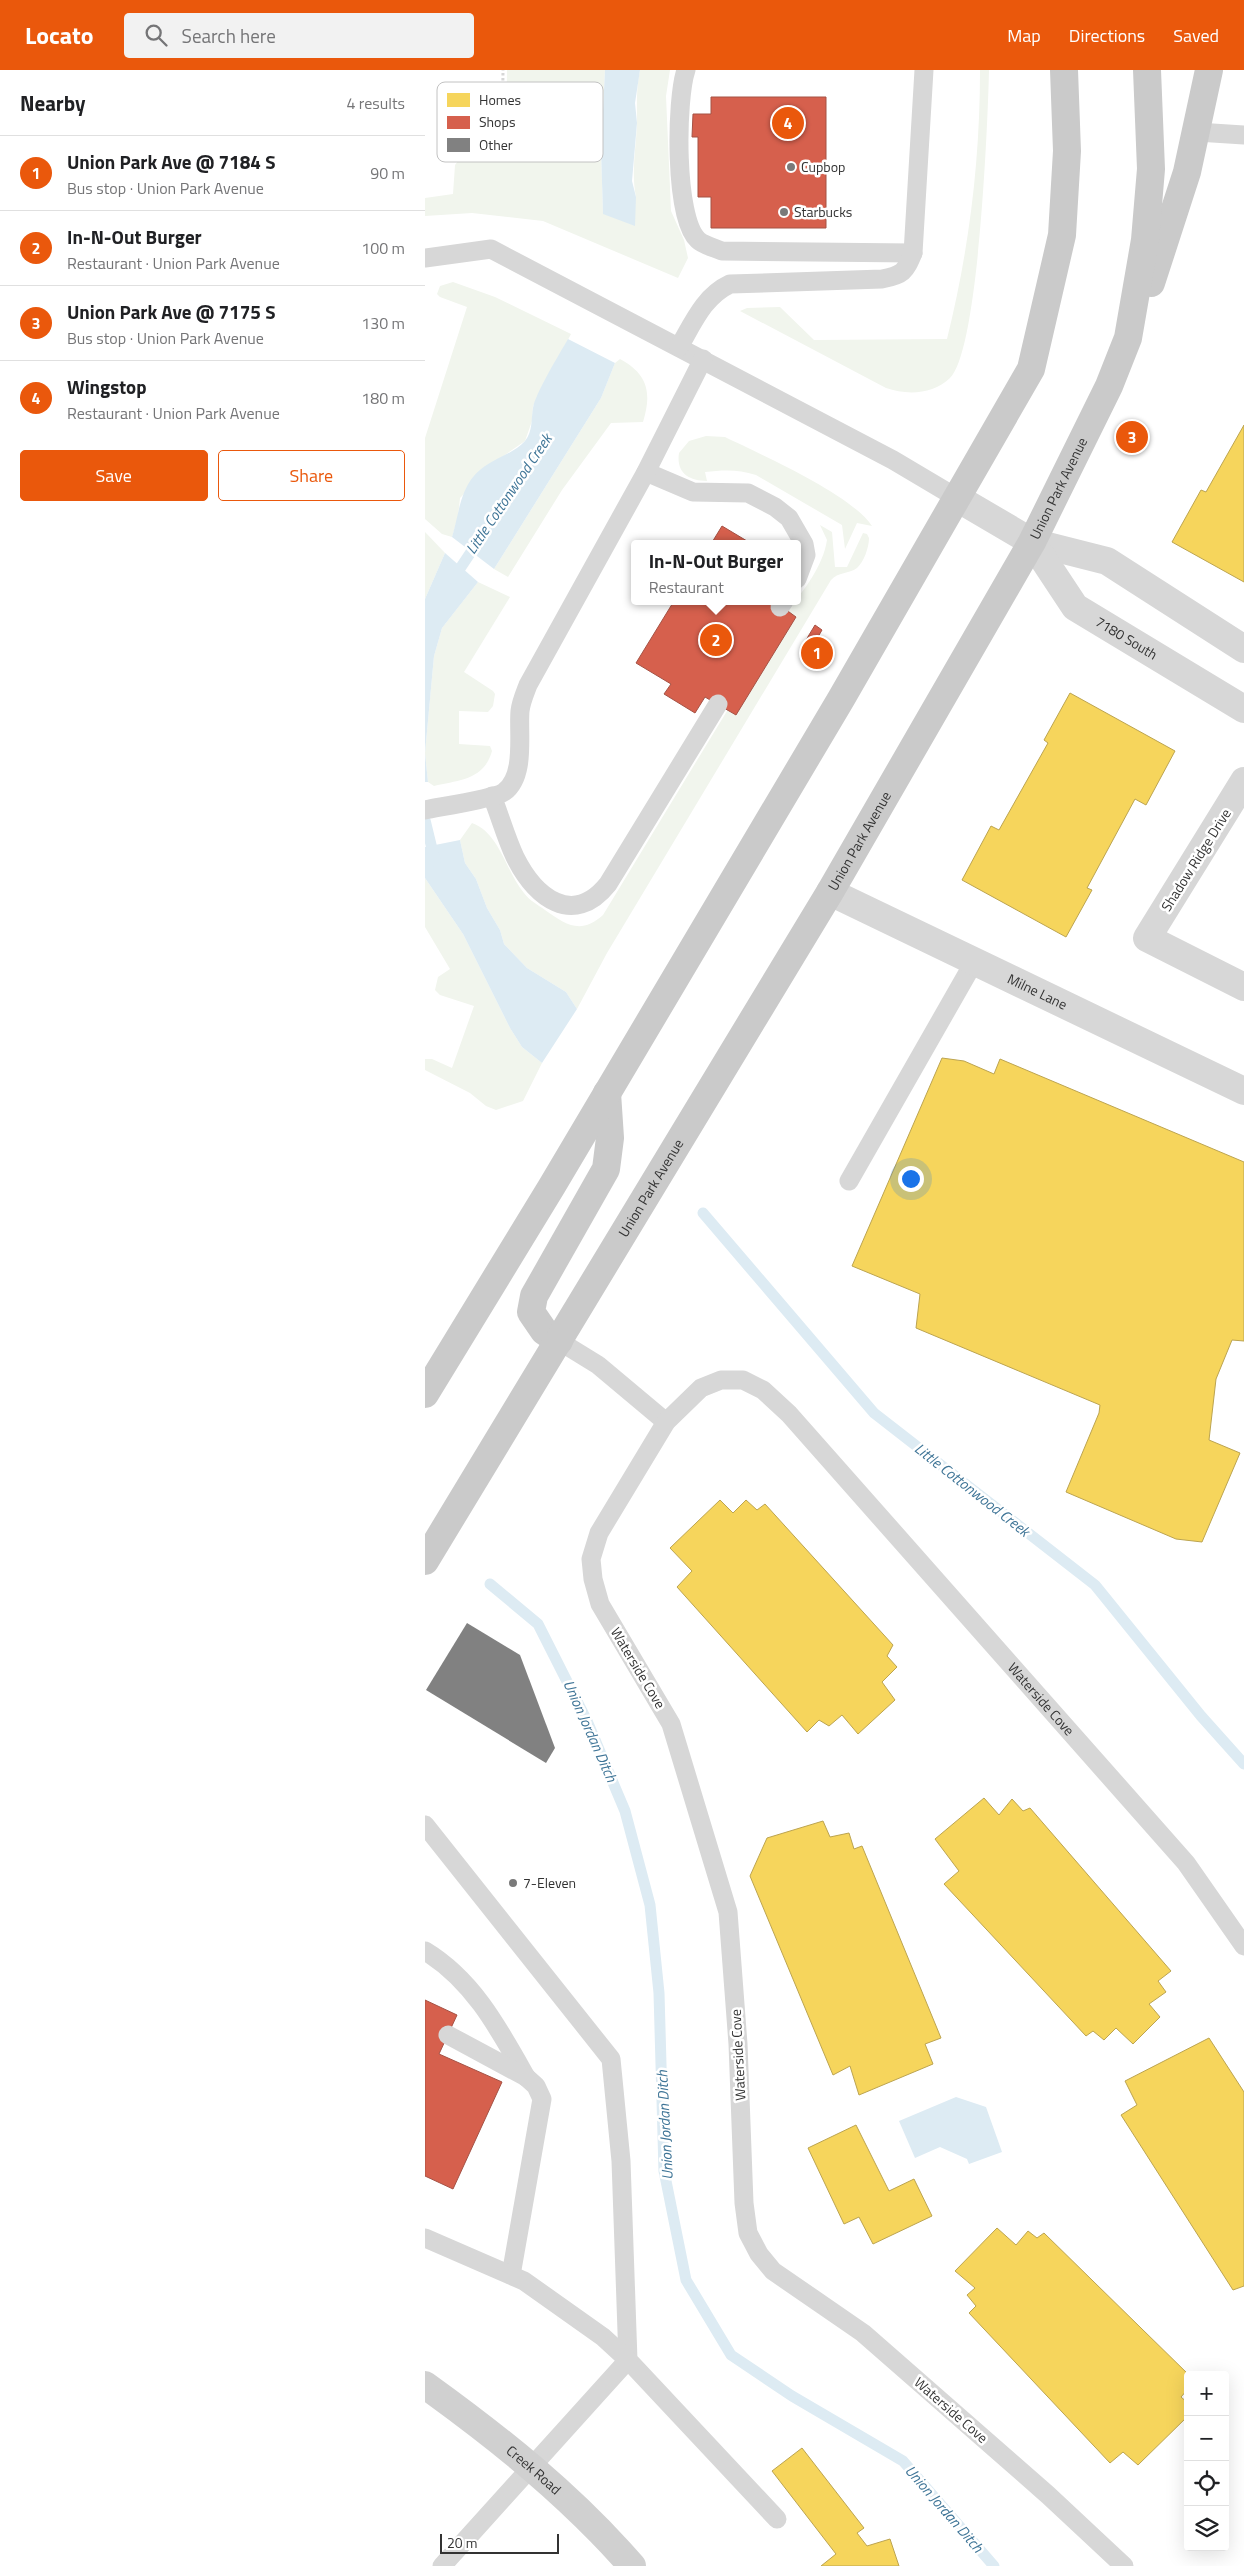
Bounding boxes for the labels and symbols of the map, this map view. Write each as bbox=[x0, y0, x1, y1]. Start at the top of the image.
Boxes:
legend bbox=[437, 82, 603, 162]
text: Homes bbox=[479, 89, 521, 110]
pin: 4 bbox=[772, 104, 804, 142]
text: Shops bbox=[479, 111, 515, 132]
text: Other bbox=[479, 134, 513, 155]
place label: Cupbop bbox=[801, 156, 845, 177]
marker: Cupbop bbox=[785, 161, 797, 173]
place label: Starbucks bbox=[794, 201, 852, 222]
marker: Starbucks bbox=[778, 206, 790, 218]
pin: 3 bbox=[1116, 418, 1148, 456]
water label: Little Cottonwood Creek bbox=[460, 427, 559, 558]
street label: Union Park Avenue bbox=[1024, 434, 1092, 543]
street label: 7180 South bbox=[1092, 611, 1162, 665]
pin: 2 bbox=[700, 621, 732, 659]
pin: 1 bbox=[801, 634, 833, 672]
street label: Union Park Avenue bbox=[822, 787, 896, 894]
street label: Shadow Ridge Drive bbox=[1155, 804, 1236, 915]
street label: Milne Lane bbox=[1004, 968, 1071, 1015]
street label: Union Park Avenue bbox=[613, 1135, 688, 1241]
your location bbox=[898, 1166, 924, 1192]
water label: Little Cottonwood Creek bbox=[910, 1437, 1037, 1543]
street label: Waterside Cove bbox=[606, 1623, 671, 1712]
street label: Waterside Cove bbox=[1003, 1657, 1080, 1740]
water label: Union Jordan Ditch bbox=[558, 1676, 623, 1786]
place label: 7-Eleven bbox=[523, 1872, 576, 1893]
marker: 7-Eleven bbox=[507, 1877, 519, 1889]
street label: Waterside Cove bbox=[725, 2009, 750, 2101]
water label: Union Jordan Ditch bbox=[650, 2069, 679, 2180]
street label: Waterside Cove bbox=[910, 2372, 993, 2448]
street label: Creek Road bbox=[502, 2440, 566, 2499]
water label: Union Jordan Ditch bbox=[900, 2460, 989, 2558]
scale bar bbox=[440, 2531, 559, 2554]

